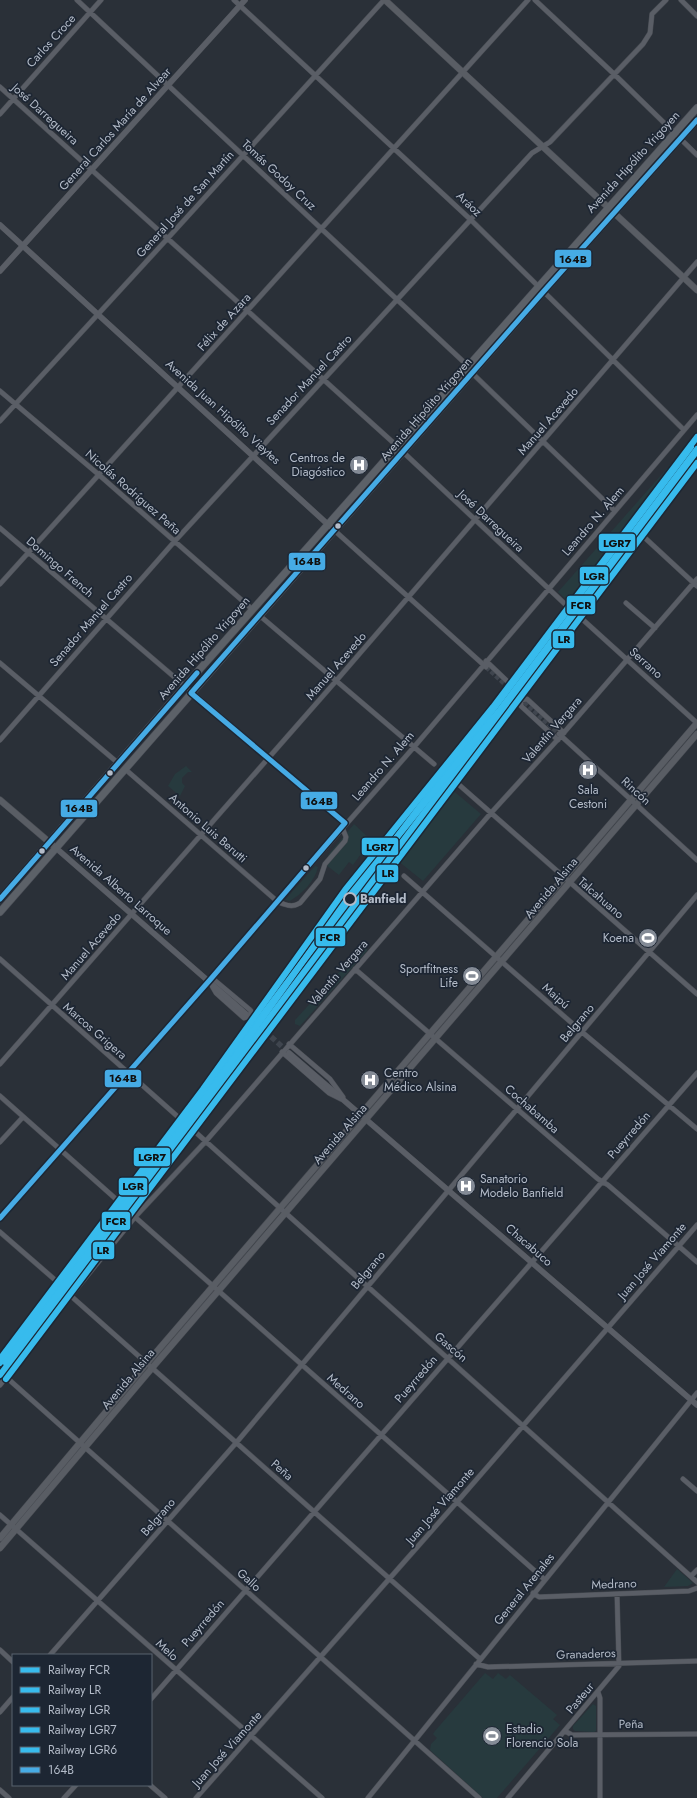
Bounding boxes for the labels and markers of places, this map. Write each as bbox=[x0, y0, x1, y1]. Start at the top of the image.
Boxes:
place label: Centros de Diagóstico bbox=[289, 449, 345, 481]
hospital icon: Centros de Diagóstico bbox=[348, 454, 370, 476]
unlabelled marker bbox=[333, 521, 343, 531]
hospital icon: Sala Cestoni bbox=[577, 759, 599, 781]
unlabelled marker bbox=[105, 768, 115, 778]
place label: Sala Cestoni bbox=[569, 781, 607, 813]
unlabelled marker bbox=[37, 846, 47, 856]
unlabelled marker bbox=[301, 863, 311, 873]
place label: Banfield bbox=[360, 890, 406, 908]
marker: Banfield bbox=[343, 892, 357, 906]
sports icon: Koena bbox=[637, 927, 659, 949]
place label: Koena bbox=[603, 929, 634, 947]
place label: Sportfitness Life bbox=[399, 960, 458, 992]
sports icon: Sportfitness Life bbox=[461, 965, 483, 987]
place label: Centro Médico Alsina bbox=[384, 1064, 457, 1096]
hospital icon: Centro Médico Alsina bbox=[359, 1069, 381, 1091]
place label: Sanatorio Modelo Banfield bbox=[480, 1170, 563, 1202]
hospital icon: Sanatorio Modelo Banfield bbox=[455, 1175, 477, 1197]
place label: Estadio Florencio Sola bbox=[506, 1720, 579, 1752]
sports icon: Estadio Florencio Sola bbox=[481, 1725, 503, 1747]

